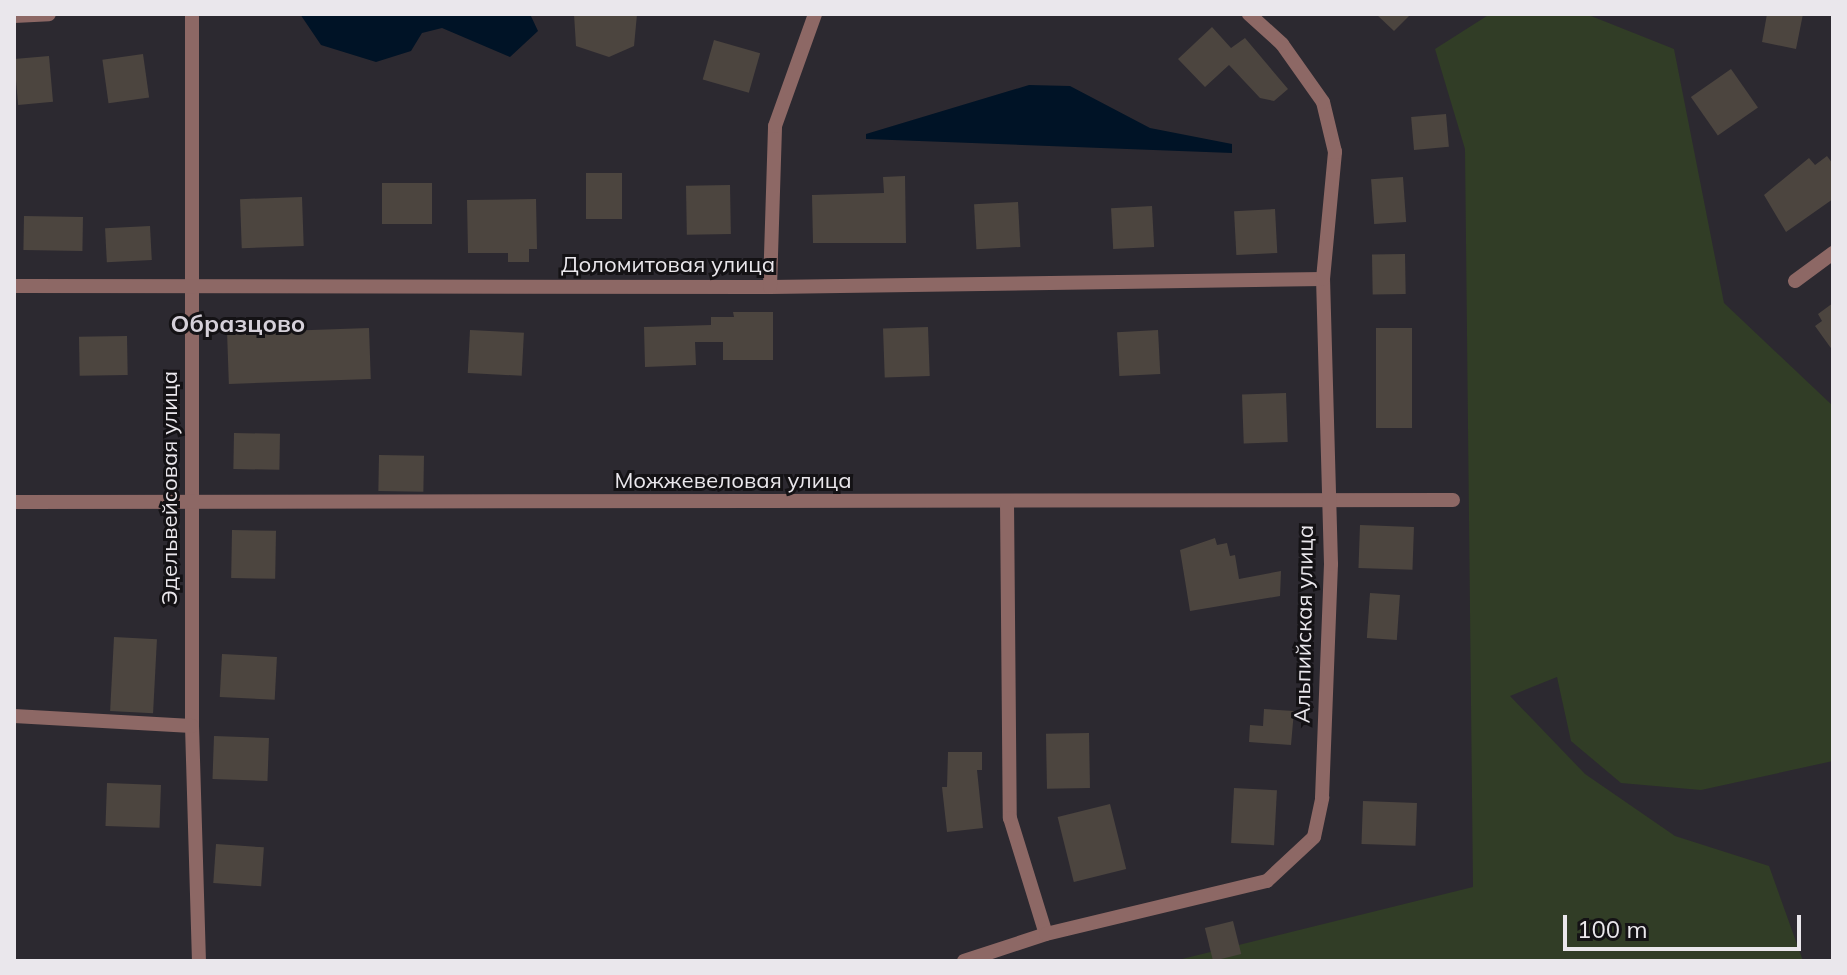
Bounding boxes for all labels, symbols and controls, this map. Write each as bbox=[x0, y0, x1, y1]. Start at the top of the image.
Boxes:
street label: Доломитовая улица bbox=[561, 252, 775, 278]
district label: Образцово bbox=[171, 310, 305, 338]
street label: Эдельвейсовая улица bbox=[157, 371, 183, 605]
street label: Можжевеловая улица bbox=[614, 468, 852, 494]
street label: Альпийская улица bbox=[1289, 524, 1319, 724]
scale bar bbox=[1567, 899, 1805, 949]
text: 100 m bbox=[1577, 914, 1648, 944]

